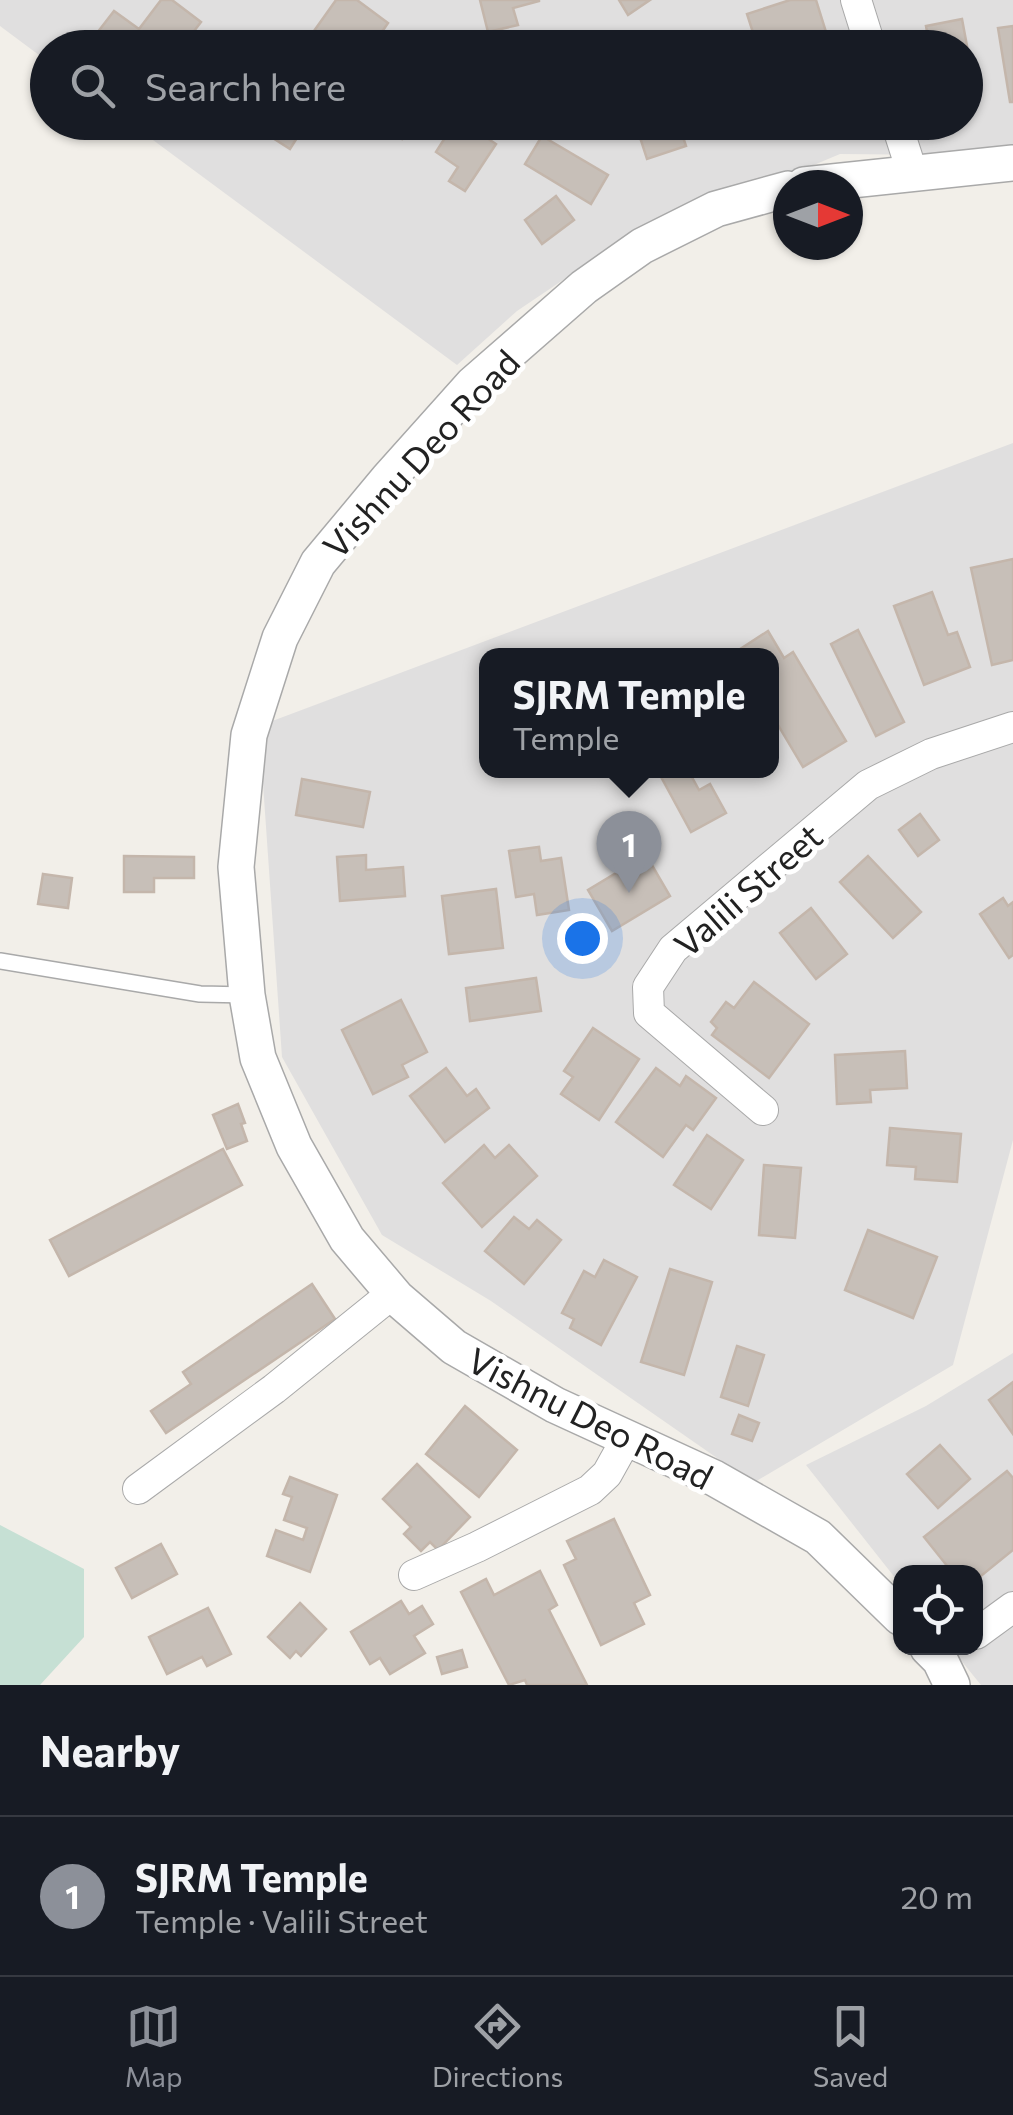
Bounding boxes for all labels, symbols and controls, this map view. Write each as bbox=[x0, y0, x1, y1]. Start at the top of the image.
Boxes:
search box bbox=[30, 30, 983, 140]
icon: search bbox=[65, 58, 120, 113]
text: Search here bbox=[145, 62, 346, 109]
north arrow bbox=[773, 170, 863, 260]
street label: Vishnu Deo Road bbox=[313, 340, 527, 566]
popup bbox=[479, 648, 779, 778]
text: SJRM Temple bbox=[513, 670, 745, 717]
text: Temple bbox=[513, 717, 619, 757]
pin: 1 bbox=[596, 810, 662, 893]
street label: Valili Street bbox=[664, 813, 830, 965]
your location bbox=[557, 913, 608, 964]
street label: Vishnu Deo Road bbox=[461, 1337, 721, 1497]
map controls bbox=[893, 1565, 983, 1655]
button: locate bbox=[893, 1565, 983, 1655]
text: Nearby bbox=[40, 1724, 180, 1776]
text: SJRM Temple bbox=[135, 1853, 368, 1900]
text: 1 bbox=[65, 1876, 80, 1916]
text: 20 m bbox=[900, 1876, 973, 1916]
text: Temple · Valili Street bbox=[135, 1900, 428, 1940]
tab: Map bbox=[125, 1999, 182, 2093]
tab: Directions bbox=[432, 1999, 563, 2093]
tab: Saved bbox=[813, 1999, 888, 2093]

